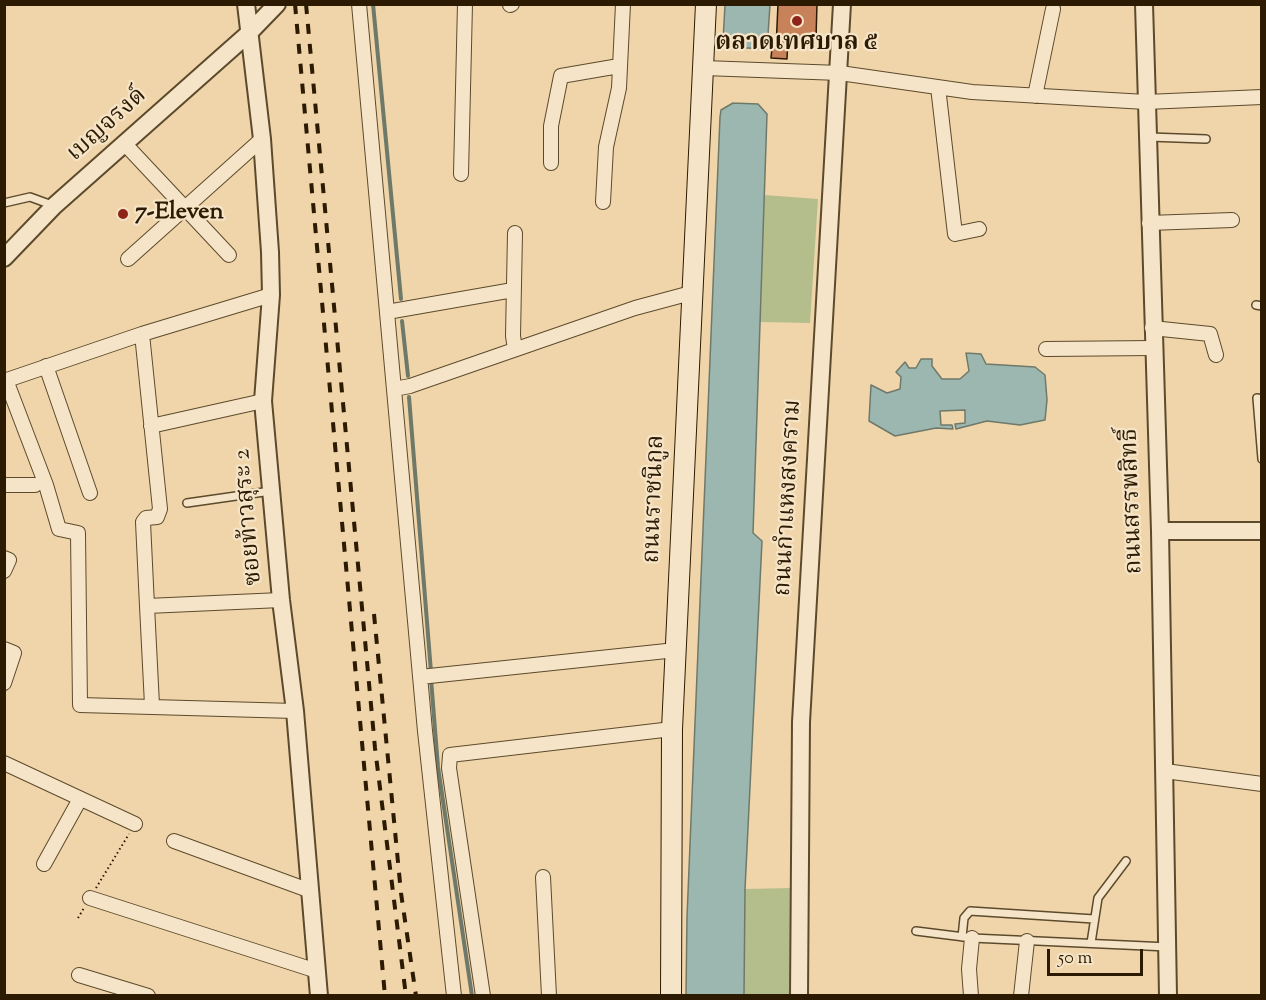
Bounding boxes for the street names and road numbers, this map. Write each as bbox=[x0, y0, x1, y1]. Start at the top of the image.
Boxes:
street label: เบญจรงด์ bbox=[62, 83, 154, 169]
street label: ถนนกำแหงสงคราม bbox=[770, 399, 810, 597]
street label: ถนนสรรพสิทธิ์ bbox=[1117, 427, 1151, 575]
street label: ถนนราชนิกูล bbox=[639, 434, 673, 564]
street label: ซอยท้าวสุระ 2 bbox=[230, 447, 270, 587]

